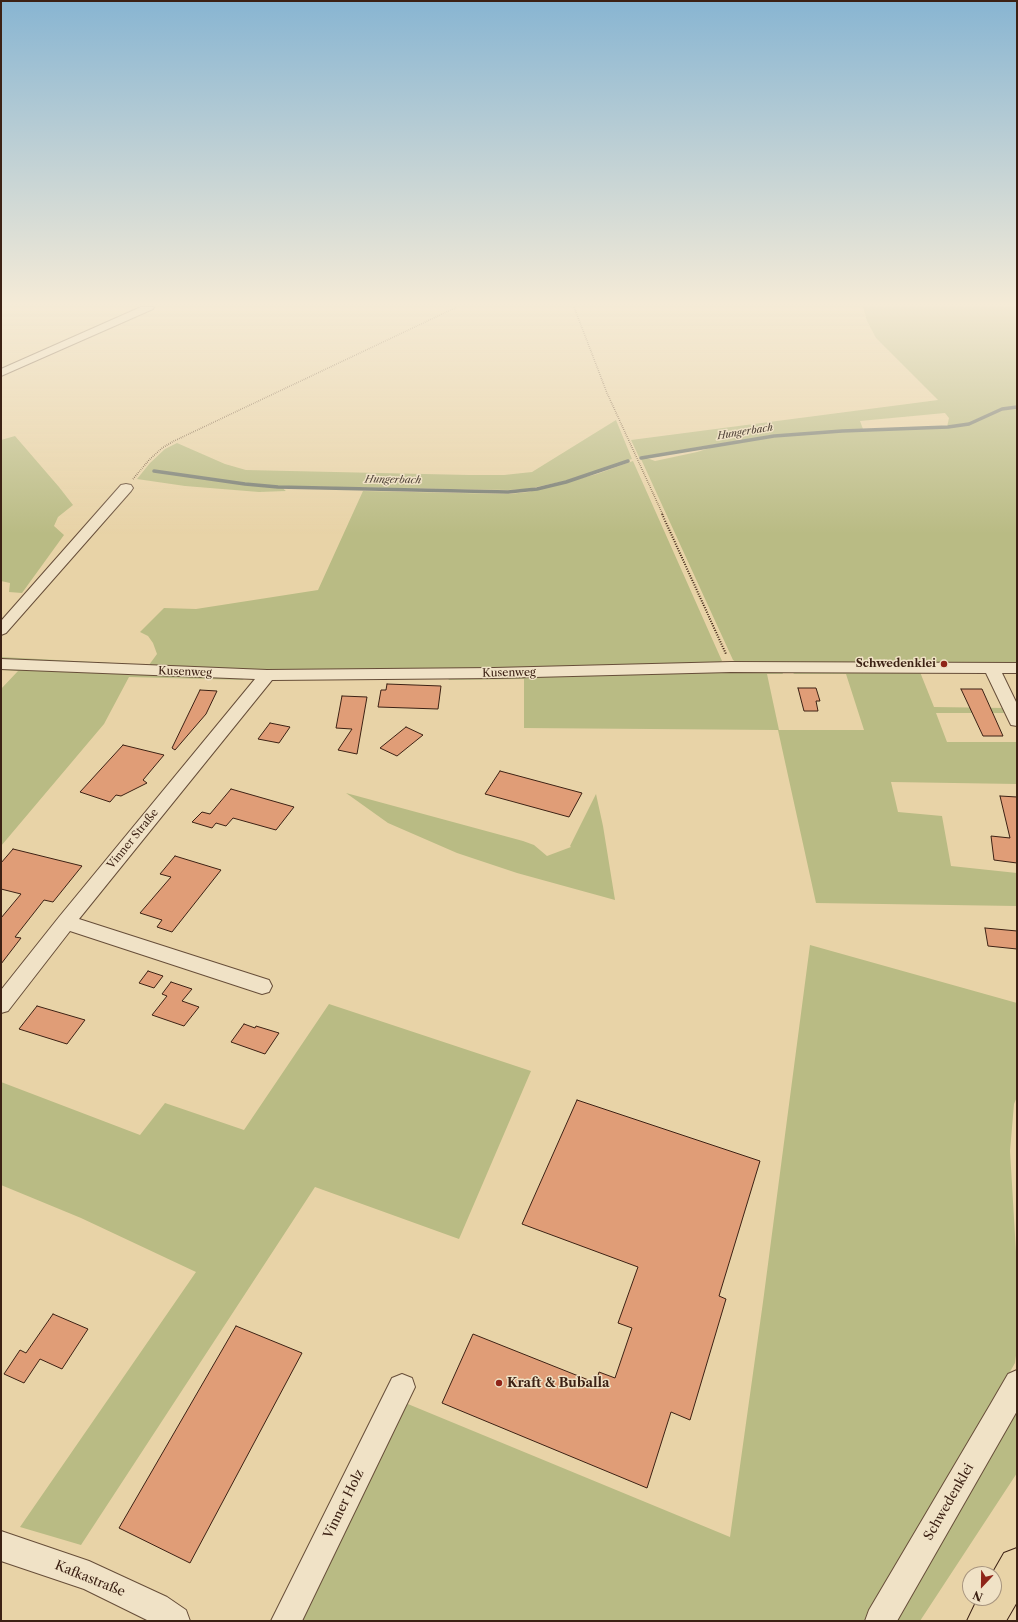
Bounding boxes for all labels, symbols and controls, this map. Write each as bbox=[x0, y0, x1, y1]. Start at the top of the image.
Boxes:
water label: Hungerbach bbox=[716, 422, 774, 442]
water label: Hungerbach bbox=[365, 474, 421, 486]
place label: Schwedenklei bbox=[856, 657, 936, 671]
marker: Schwedenklei bbox=[939, 659, 949, 669]
street label: Kusenweg bbox=[158, 664, 212, 680]
street label: Kusenweg bbox=[482, 666, 536, 680]
street label: Vinner Straße bbox=[105, 806, 161, 872]
place label: Kraft & Buballa bbox=[507, 1375, 610, 1391]
marker: Kraft & Buballa bbox=[494, 1378, 504, 1388]
street label: Schwedenklei bbox=[921, 1461, 977, 1543]
street label: Vinner Holz bbox=[321, 1467, 367, 1541]
street label: Kafkastraße bbox=[53, 1558, 127, 1600]
north arrow bbox=[962, 1566, 1002, 1606]
text: N bbox=[971, 1588, 985, 1604]

